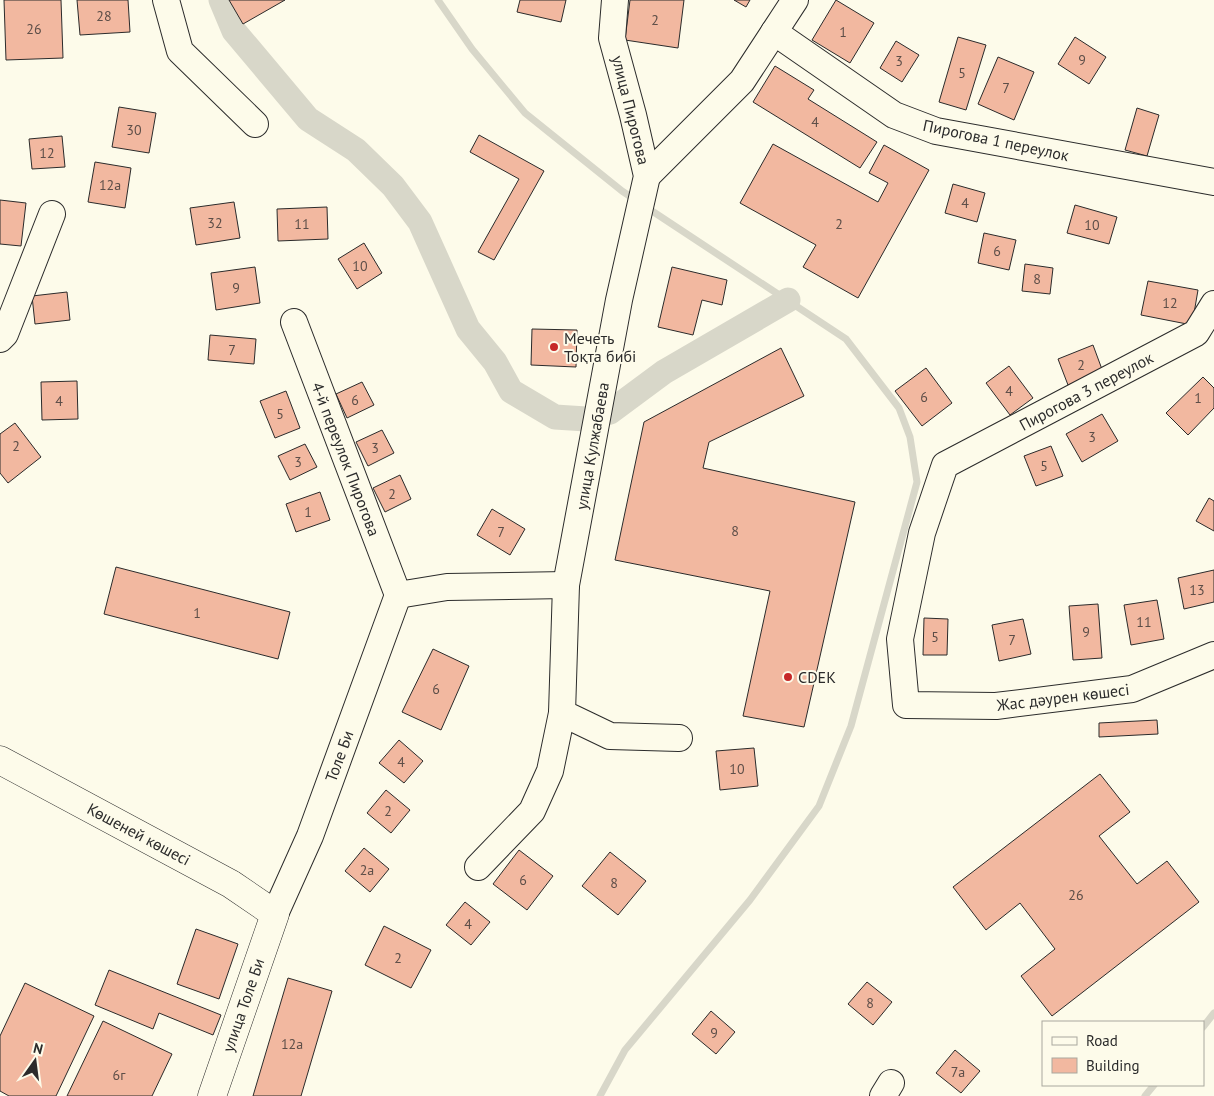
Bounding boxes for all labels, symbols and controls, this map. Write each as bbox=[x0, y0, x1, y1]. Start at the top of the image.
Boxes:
house number: 28 bbox=[96, 7, 112, 25]
house number: 2 bbox=[651, 11, 659, 29]
house number: 26 bbox=[26, 20, 42, 38]
house number: 1 bbox=[839, 23, 847, 41]
house number: 9 bbox=[1078, 51, 1086, 69]
house number: 3 bbox=[895, 52, 903, 70]
street label: улица Пирогова bbox=[608, 53, 654, 167]
house number: 5 bbox=[958, 64, 966, 82]
house number: 7 bbox=[1002, 79, 1010, 97]
house number: 4 bbox=[811, 113, 819, 131]
street label: Пирогова 1 переулок bbox=[921, 115, 1071, 165]
house number: 30 bbox=[126, 121, 142, 139]
house number: 12 bbox=[39, 144, 55, 162]
house number: 12а bbox=[99, 176, 121, 194]
house number: 4 bbox=[961, 194, 969, 212]
house number: 32 bbox=[207, 214, 223, 232]
house number: 11 bbox=[294, 215, 310, 233]
house number: 2 bbox=[835, 215, 843, 233]
house number: 10 bbox=[1084, 216, 1100, 234]
house number: 6 bbox=[993, 242, 1001, 260]
house number: 10 bbox=[352, 257, 368, 275]
house number: 8 bbox=[1033, 270, 1041, 288]
house number: 9 bbox=[232, 279, 240, 297]
house number: 12 bbox=[1162, 294, 1178, 312]
place label: Мечеть Тоқта бибі bbox=[564, 328, 636, 366]
house number: 7 bbox=[228, 341, 236, 359]
marker: Мечеть Тоқта бибі bbox=[548, 341, 560, 353]
street label: Пирогова 3 переулок bbox=[1016, 347, 1157, 435]
house number: 2 bbox=[1077, 356, 1085, 374]
street label: 4-й переулок Пирогова bbox=[307, 379, 385, 539]
street label: улица Кулжабаева bbox=[571, 381, 613, 511]
house number: 4 bbox=[1005, 382, 1013, 400]
house number: 6 bbox=[920, 388, 928, 406]
house number: 1 bbox=[1194, 389, 1202, 407]
house number: 6 bbox=[351, 391, 359, 409]
house number: 4 bbox=[55, 392, 63, 410]
house number: 5 bbox=[276, 405, 284, 423]
house number: 3 bbox=[1088, 428, 1096, 446]
house number: 2 bbox=[12, 437, 20, 455]
house number: 3 bbox=[371, 439, 379, 457]
house number: 3 bbox=[294, 453, 302, 471]
house number: 5 bbox=[1040, 457, 1048, 475]
house number: 2 bbox=[388, 485, 396, 503]
house number: 1 bbox=[304, 503, 312, 521]
house number: 8 bbox=[731, 522, 739, 540]
house number: 7 bbox=[497, 523, 505, 541]
house number: 13 bbox=[1189, 581, 1205, 599]
house number: 1 bbox=[193, 604, 201, 622]
house number: 11 bbox=[1136, 613, 1152, 631]
house number: 9 bbox=[1082, 623, 1090, 641]
house number: 5 bbox=[931, 628, 939, 646]
house number: 7 bbox=[1008, 631, 1016, 649]
place label: CDEK bbox=[798, 667, 836, 687]
marker: CDEK bbox=[782, 671, 794, 683]
street label: Жас дәурен көшесі bbox=[995, 679, 1130, 715]
house number: 6 bbox=[432, 680, 440, 698]
street label: Толе Би bbox=[320, 728, 358, 784]
house number: 4 bbox=[397, 753, 405, 771]
house number: 10 bbox=[729, 760, 745, 778]
street label: Көшеней көшесі bbox=[84, 798, 194, 870]
house number: 2 bbox=[384, 802, 392, 820]
house number: 2а bbox=[360, 861, 374, 879]
house number: 6 bbox=[519, 871, 527, 889]
house number: 8 bbox=[610, 874, 618, 892]
house number: 26 bbox=[1068, 886, 1084, 904]
house number: 4 bbox=[464, 915, 472, 933]
house number: 2 bbox=[394, 949, 402, 967]
street label: улица Толе Би bbox=[218, 956, 268, 1054]
house number: 8 bbox=[866, 994, 874, 1012]
legend bbox=[1042, 1021, 1204, 1086]
house number: 9 bbox=[710, 1024, 718, 1042]
text: Road bbox=[1086, 1031, 1118, 1050]
house number: 12а bbox=[281, 1035, 303, 1053]
north arrow bbox=[10, 1036, 60, 1086]
text: N bbox=[32, 1039, 45, 1058]
text: Building bbox=[1086, 1056, 1140, 1075]
house number: 7а bbox=[951, 1063, 965, 1081]
house number: 6г bbox=[113, 1066, 126, 1084]

